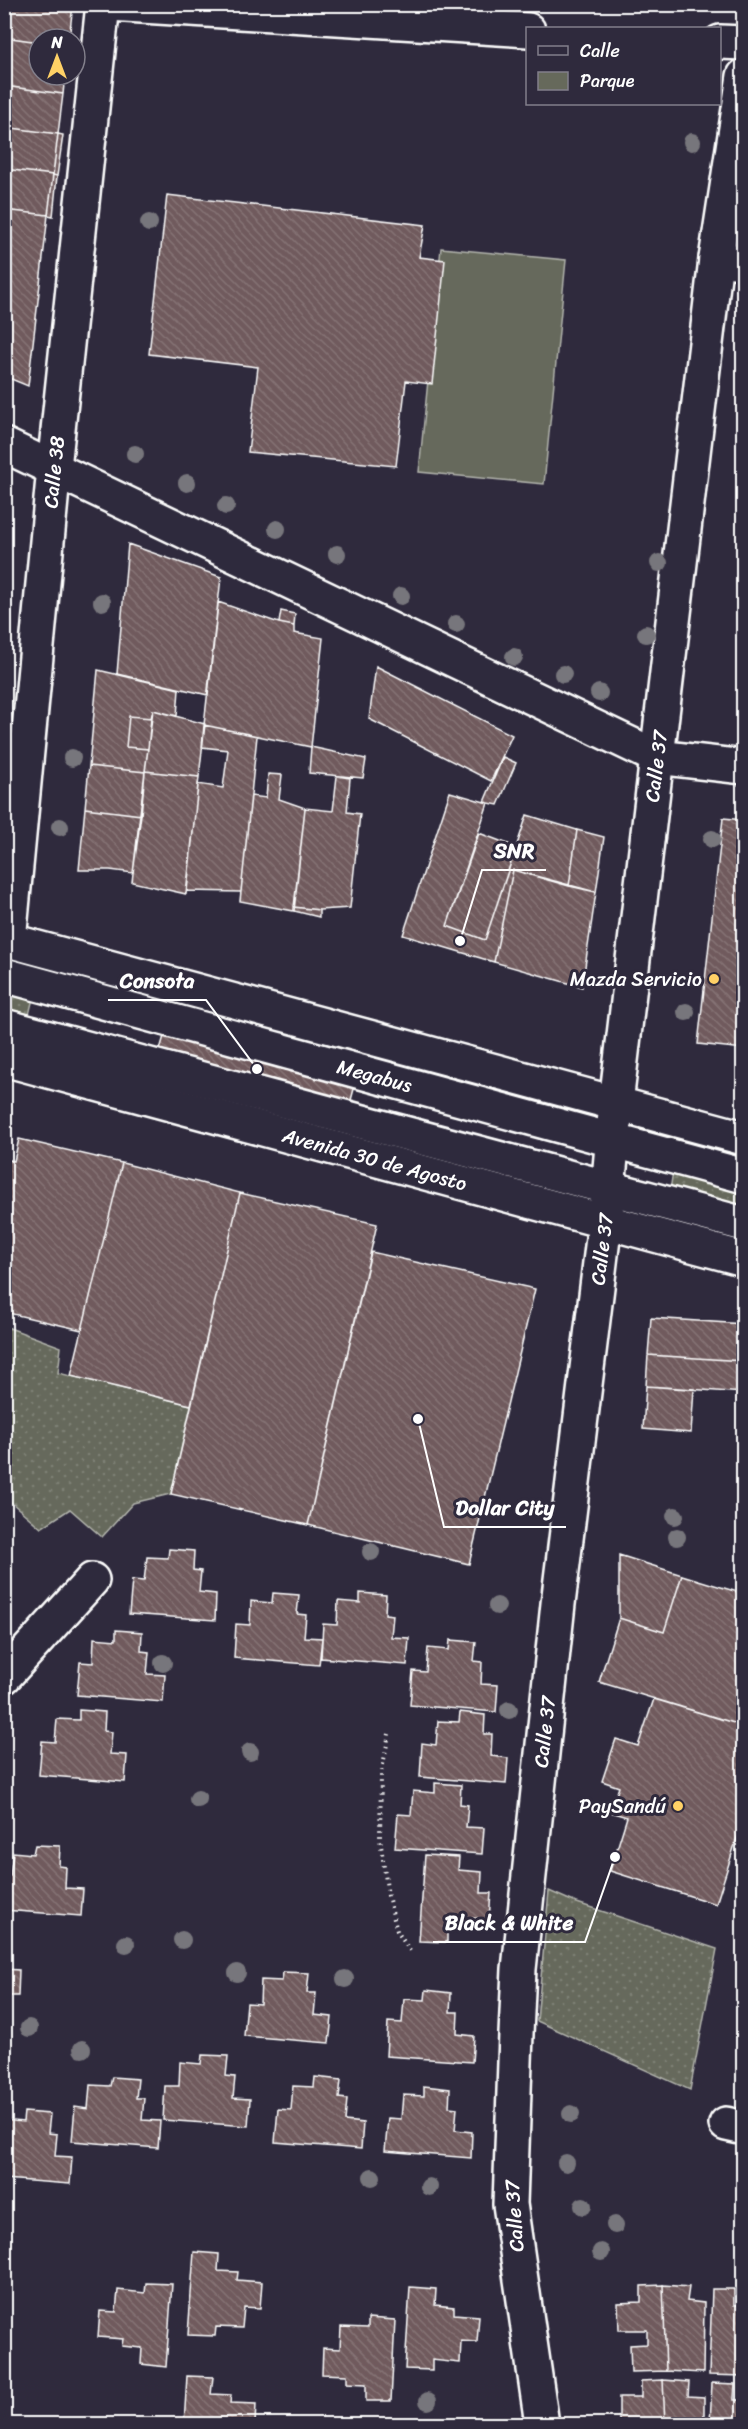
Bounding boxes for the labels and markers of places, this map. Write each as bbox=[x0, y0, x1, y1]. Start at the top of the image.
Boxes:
callout: SNR bbox=[482, 831, 546, 870]
callout: Consota bbox=[108, 961, 206, 1000]
place label: Mazda Servicio bbox=[570, 962, 702, 997]
marker: Mazda Servicio bbox=[707, 972, 721, 986]
callout: Dollar City bbox=[444, 1488, 566, 1527]
place label: PaySandú bbox=[579, 1789, 666, 1824]
marker: PaySandú bbox=[671, 1799, 685, 1813]
callout: Black & White bbox=[433, 1903, 585, 1942]

